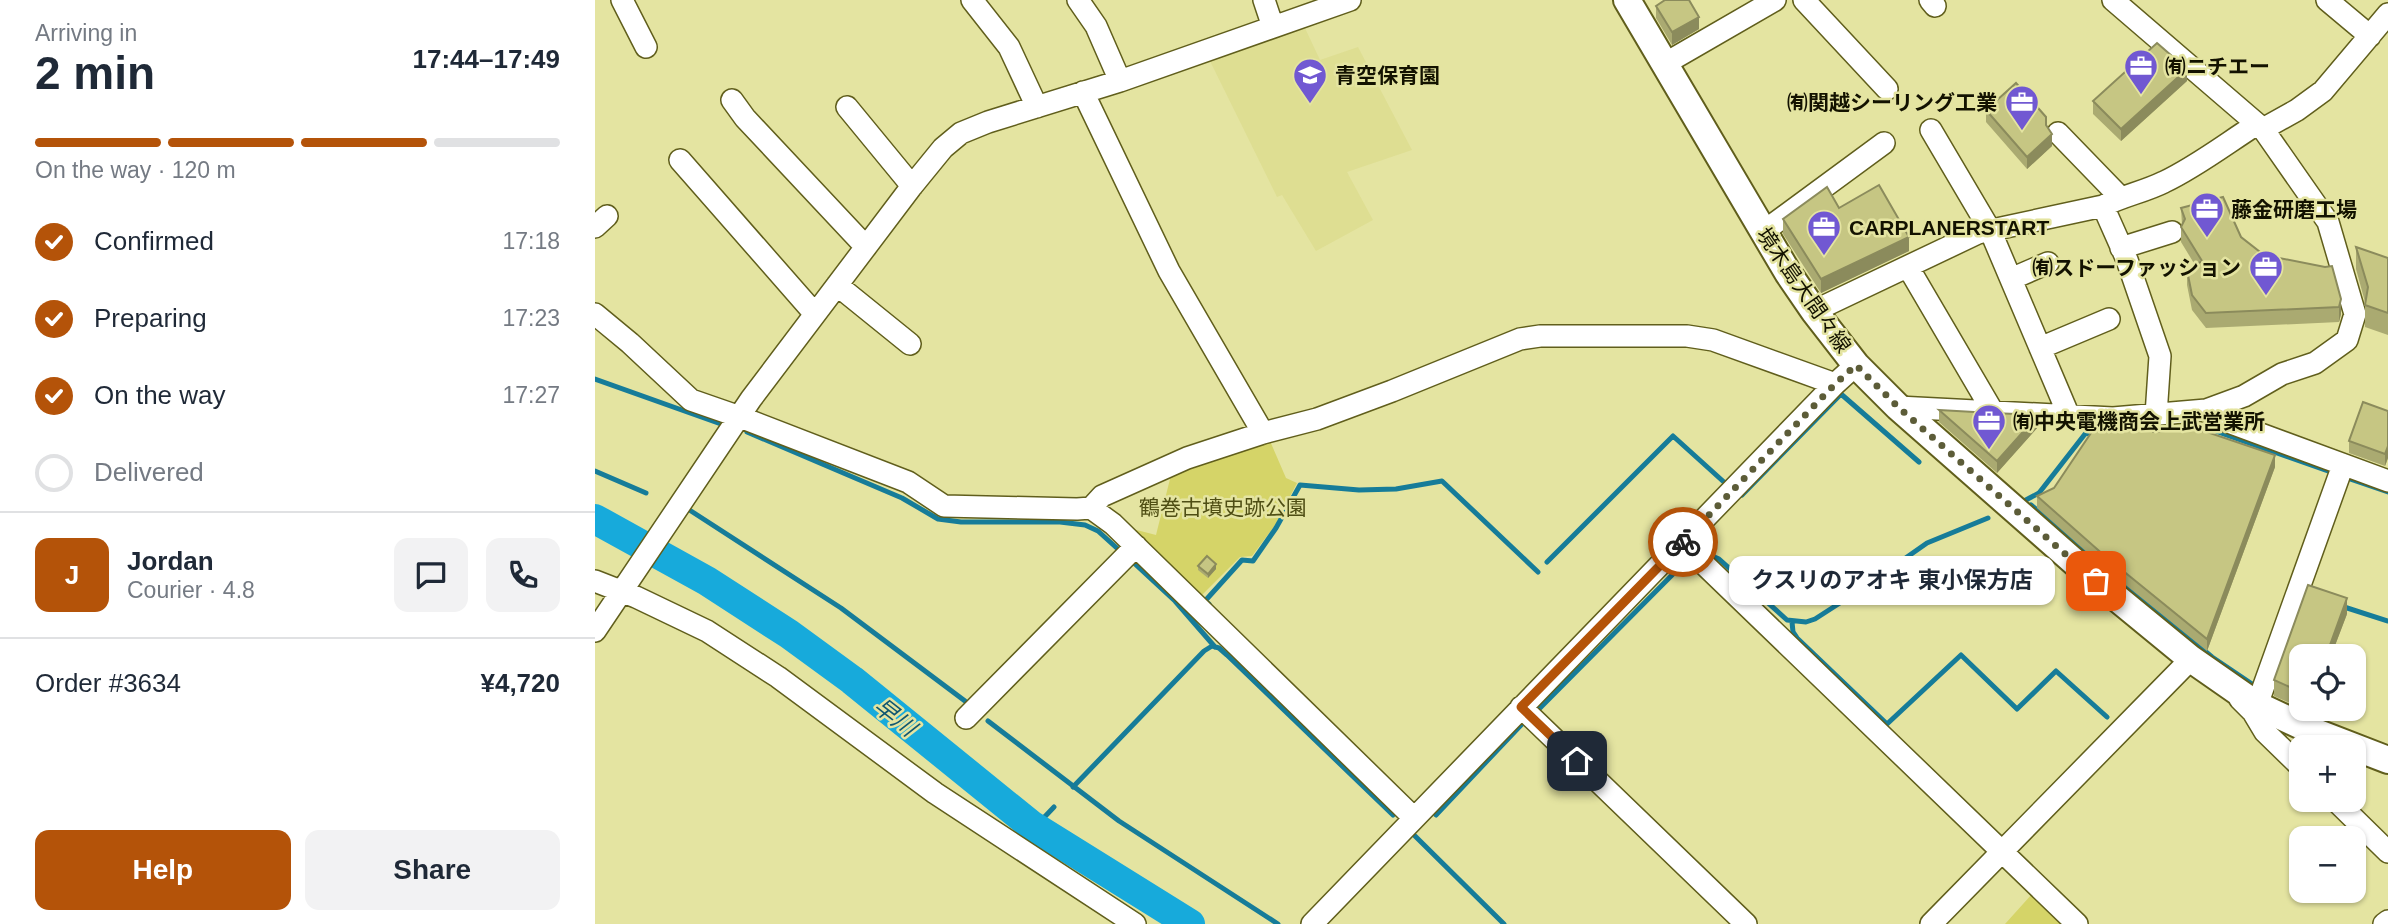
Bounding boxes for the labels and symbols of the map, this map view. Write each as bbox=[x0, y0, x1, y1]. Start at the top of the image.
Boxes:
office icon: ㈲ニチエー bbox=[2122, 47, 2160, 96]
place label: ㈲ニチエー bbox=[2165, 55, 2270, 78]
school or university icon: 青空保育園 bbox=[1291, 56, 1329, 105]
place label: 青空保育園 bbox=[1335, 64, 1440, 87]
office icon: ㈲関越シーリング工業 bbox=[2003, 83, 2041, 132]
place label: ㈲関越シーリング工業 bbox=[1787, 91, 1997, 114]
office icon: 藤金研磨工場 bbox=[2188, 190, 2226, 239]
place label: 藤金研磨工場 bbox=[2231, 198, 2357, 221]
office icon: CARPLANERSTART bbox=[1805, 208, 1843, 257]
place label: CARPLANERSTART bbox=[1849, 216, 2049, 239]
street label: 境木島大間々線 bbox=[1752, 223, 1856, 357]
office icon: ㈲スドーファッション bbox=[2247, 248, 2285, 297]
place label: ㈲スドーファッション bbox=[2032, 256, 2241, 279]
office icon: ㈲中央電機商会上武営業所 bbox=[1970, 402, 2008, 451]
place label: ㈲中央電機商会上武営業所 bbox=[2013, 410, 2265, 433]
park label: 鶴巻古墳史跡公園 bbox=[1139, 496, 1307, 519]
courier bbox=[1648, 507, 1718, 577]
pin bbox=[2066, 551, 2126, 611]
callout: クスリのアオキ 東小保方店 bbox=[1729, 556, 2054, 606]
water label: 早川 bbox=[869, 693, 923, 743]
pin bbox=[1547, 731, 1607, 791]

